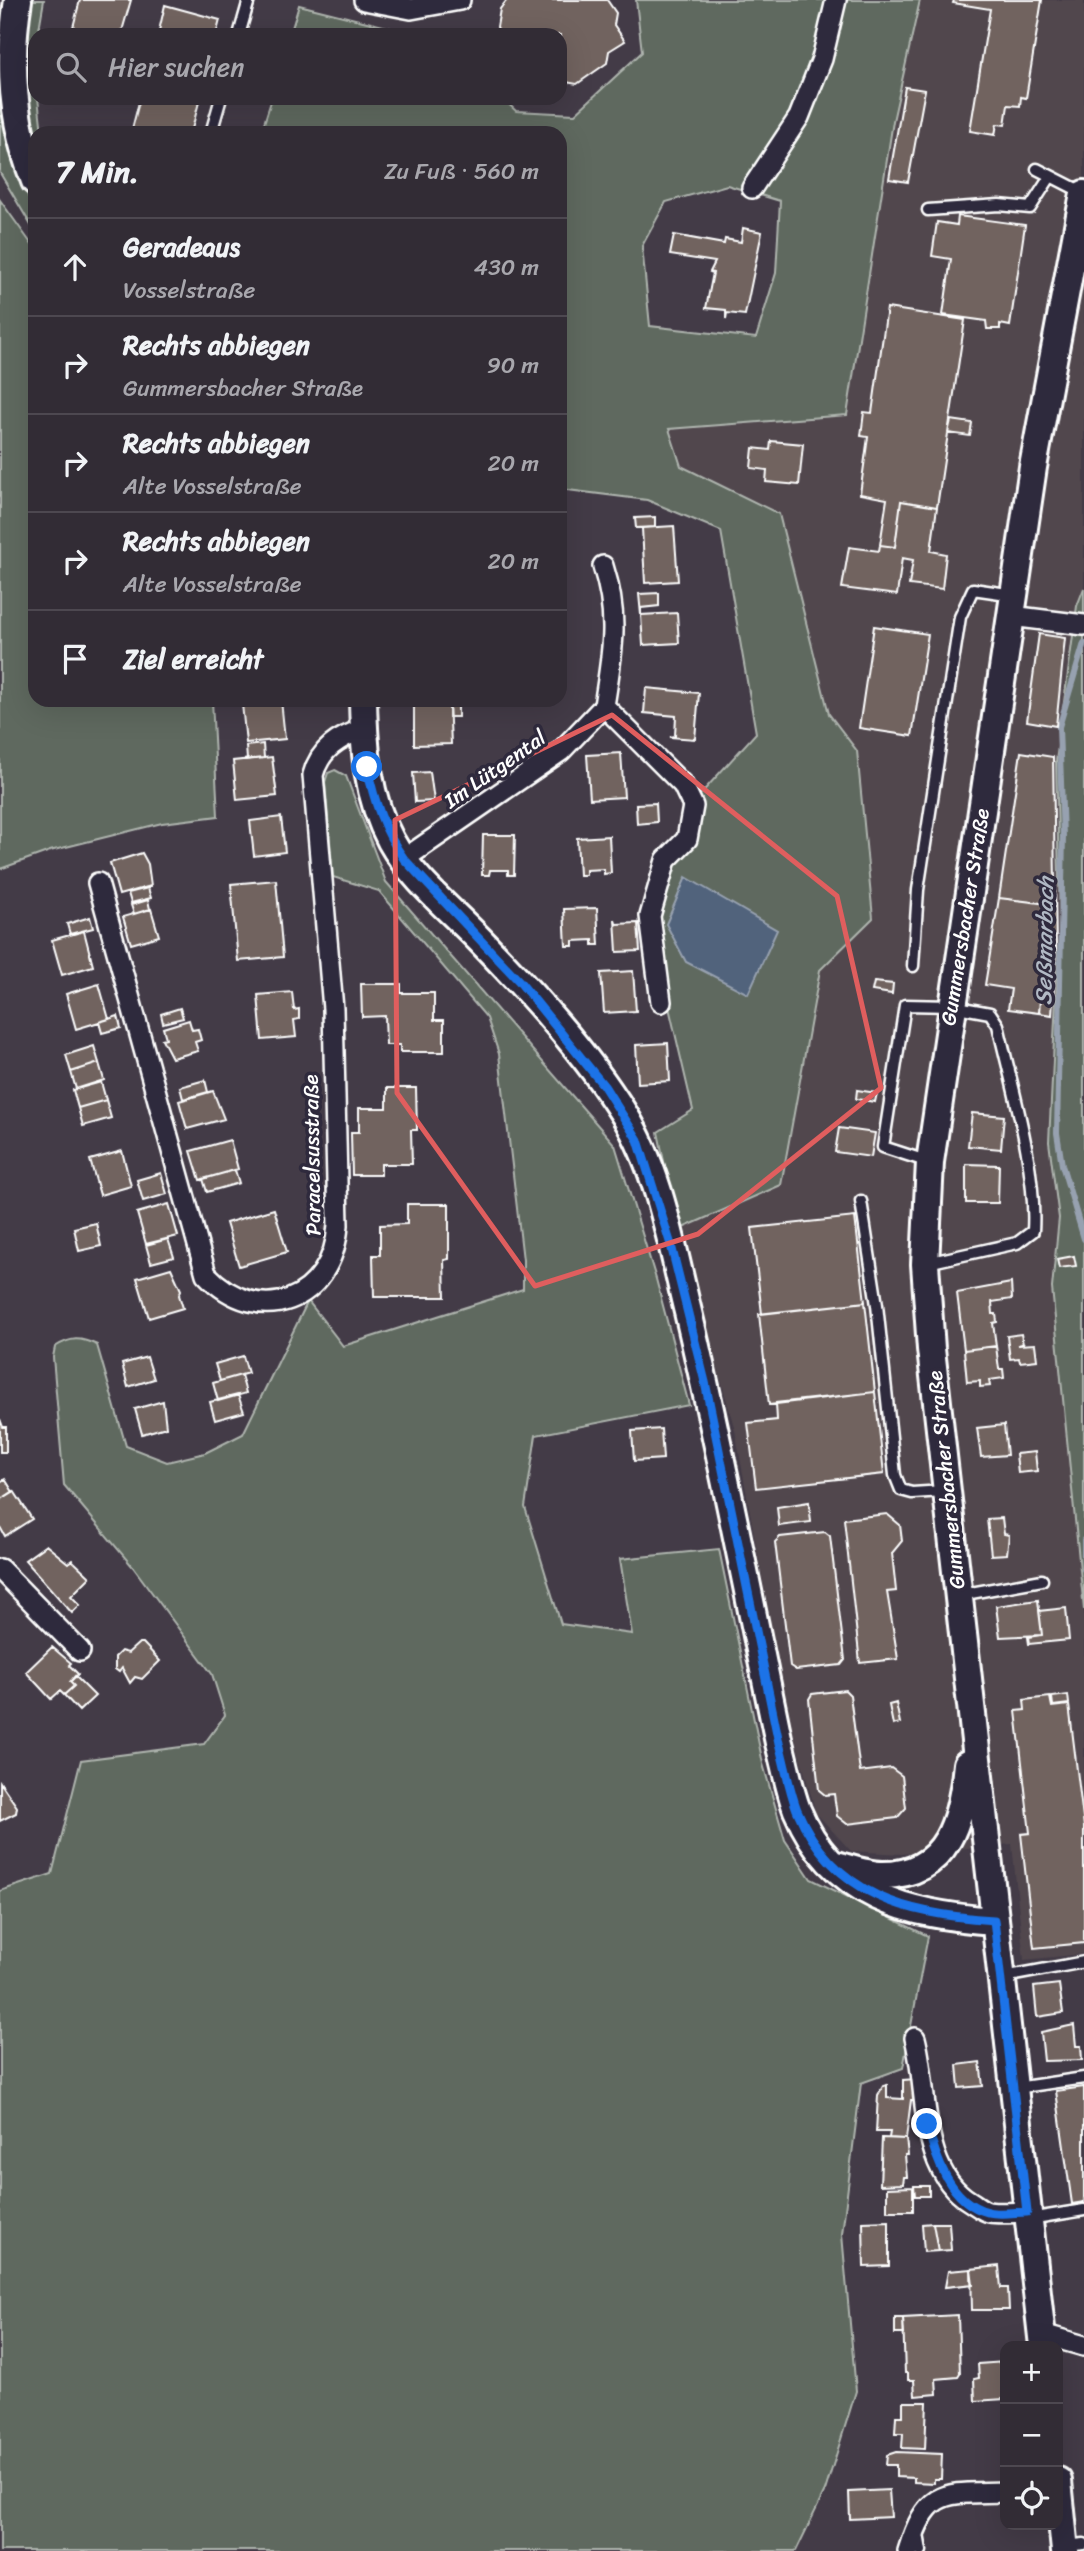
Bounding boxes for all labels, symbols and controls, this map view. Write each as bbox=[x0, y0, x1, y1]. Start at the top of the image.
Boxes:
search box bbox=[28, 28, 567, 105]
text: Hier suchen bbox=[108, 44, 244, 90]
icon: search bbox=[52, 48, 90, 86]
text: 7 Min. bbox=[56, 145, 139, 199]
text: Zu Fuß · 560 m bbox=[384, 151, 539, 192]
text: Geradeaus bbox=[123, 224, 240, 270]
text: 430 m bbox=[474, 247, 539, 288]
icon: ahead bbox=[56, 248, 94, 286]
text: Vosselstraße bbox=[123, 270, 255, 311]
text: Rechts abbiegen bbox=[123, 322, 310, 368]
text: 90 m bbox=[487, 345, 539, 386]
icon: right bbox=[56, 346, 94, 384]
text: Gummersbacher Straße bbox=[123, 368, 363, 409]
text: Rechts abbiegen bbox=[123, 420, 310, 466]
text: 20 m bbox=[488, 443, 539, 484]
icon: right bbox=[56, 444, 94, 482]
text: Alte Vosselstraße bbox=[123, 466, 302, 507]
text: Rechts abbiegen bbox=[123, 518, 310, 564]
text: 20 m bbox=[488, 541, 539, 582]
icon: right bbox=[56, 542, 94, 580]
text: Alte Vosselstraße bbox=[123, 564, 302, 605]
text: Ziel erreicht bbox=[123, 636, 263, 682]
icon: arrive bbox=[56, 640, 94, 678]
street label: Im Lütgental bbox=[435, 719, 555, 819]
route start bbox=[351, 751, 382, 782]
street label: Gummersbacher Straße bbox=[929, 806, 1001, 1028]
water label: Seßmarbach bbox=[1023, 875, 1066, 1005]
street label: Paracelsusstraße bbox=[292, 1074, 332, 1236]
street label: Gummersbacher Straße bbox=[916, 1369, 976, 1591]
route end bbox=[911, 2108, 942, 2139]
map controls bbox=[1000, 2341, 1063, 2530]
button: + bbox=[1000, 2341, 1063, 2404]
button: − bbox=[1000, 2404, 1063, 2467]
button: locate bbox=[1000, 2467, 1063, 2530]

